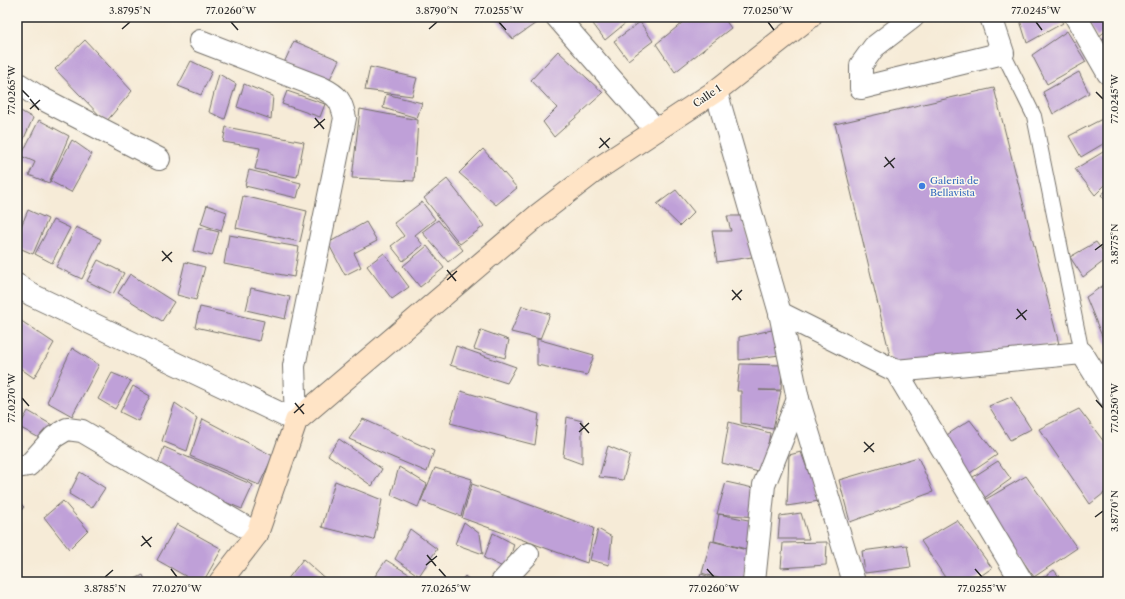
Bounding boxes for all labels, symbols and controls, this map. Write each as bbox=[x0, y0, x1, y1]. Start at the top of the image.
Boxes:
text: 3.8795°N bbox=[109, 4, 151, 17]
text: 77.0260°W bbox=[206, 4, 257, 17]
text: 3.8790°N bbox=[416, 4, 458, 17]
text: 77.0255°W bbox=[475, 4, 525, 17]
text: 77.0250°W bbox=[743, 4, 794, 17]
text: 77.0245°W bbox=[1011, 4, 1062, 17]
text: 77.0265°W bbox=[5, 64, 18, 115]
text: 77.0245°W bbox=[1108, 73, 1121, 124]
street label: Calle 1 bbox=[690, 81, 724, 110]
place label: Galeria de Bellavista bbox=[930, 174, 979, 199]
marker: Galeria de Bellavista bbox=[917, 181, 927, 191]
text: 3.8775°N bbox=[1108, 224, 1121, 264]
text: 77.0270°W bbox=[5, 372, 18, 423]
text: 77.0250°W bbox=[1108, 382, 1121, 433]
text: 3.8770°N bbox=[1108, 490, 1121, 532]
text: 3.8785°N bbox=[84, 582, 126, 595]
text: 77.0270°W bbox=[152, 582, 203, 595]
text: 77.0265°W bbox=[421, 582, 472, 595]
text: 77.0260°W bbox=[689, 582, 740, 595]
text: 77.0255°W bbox=[958, 582, 1008, 595]

